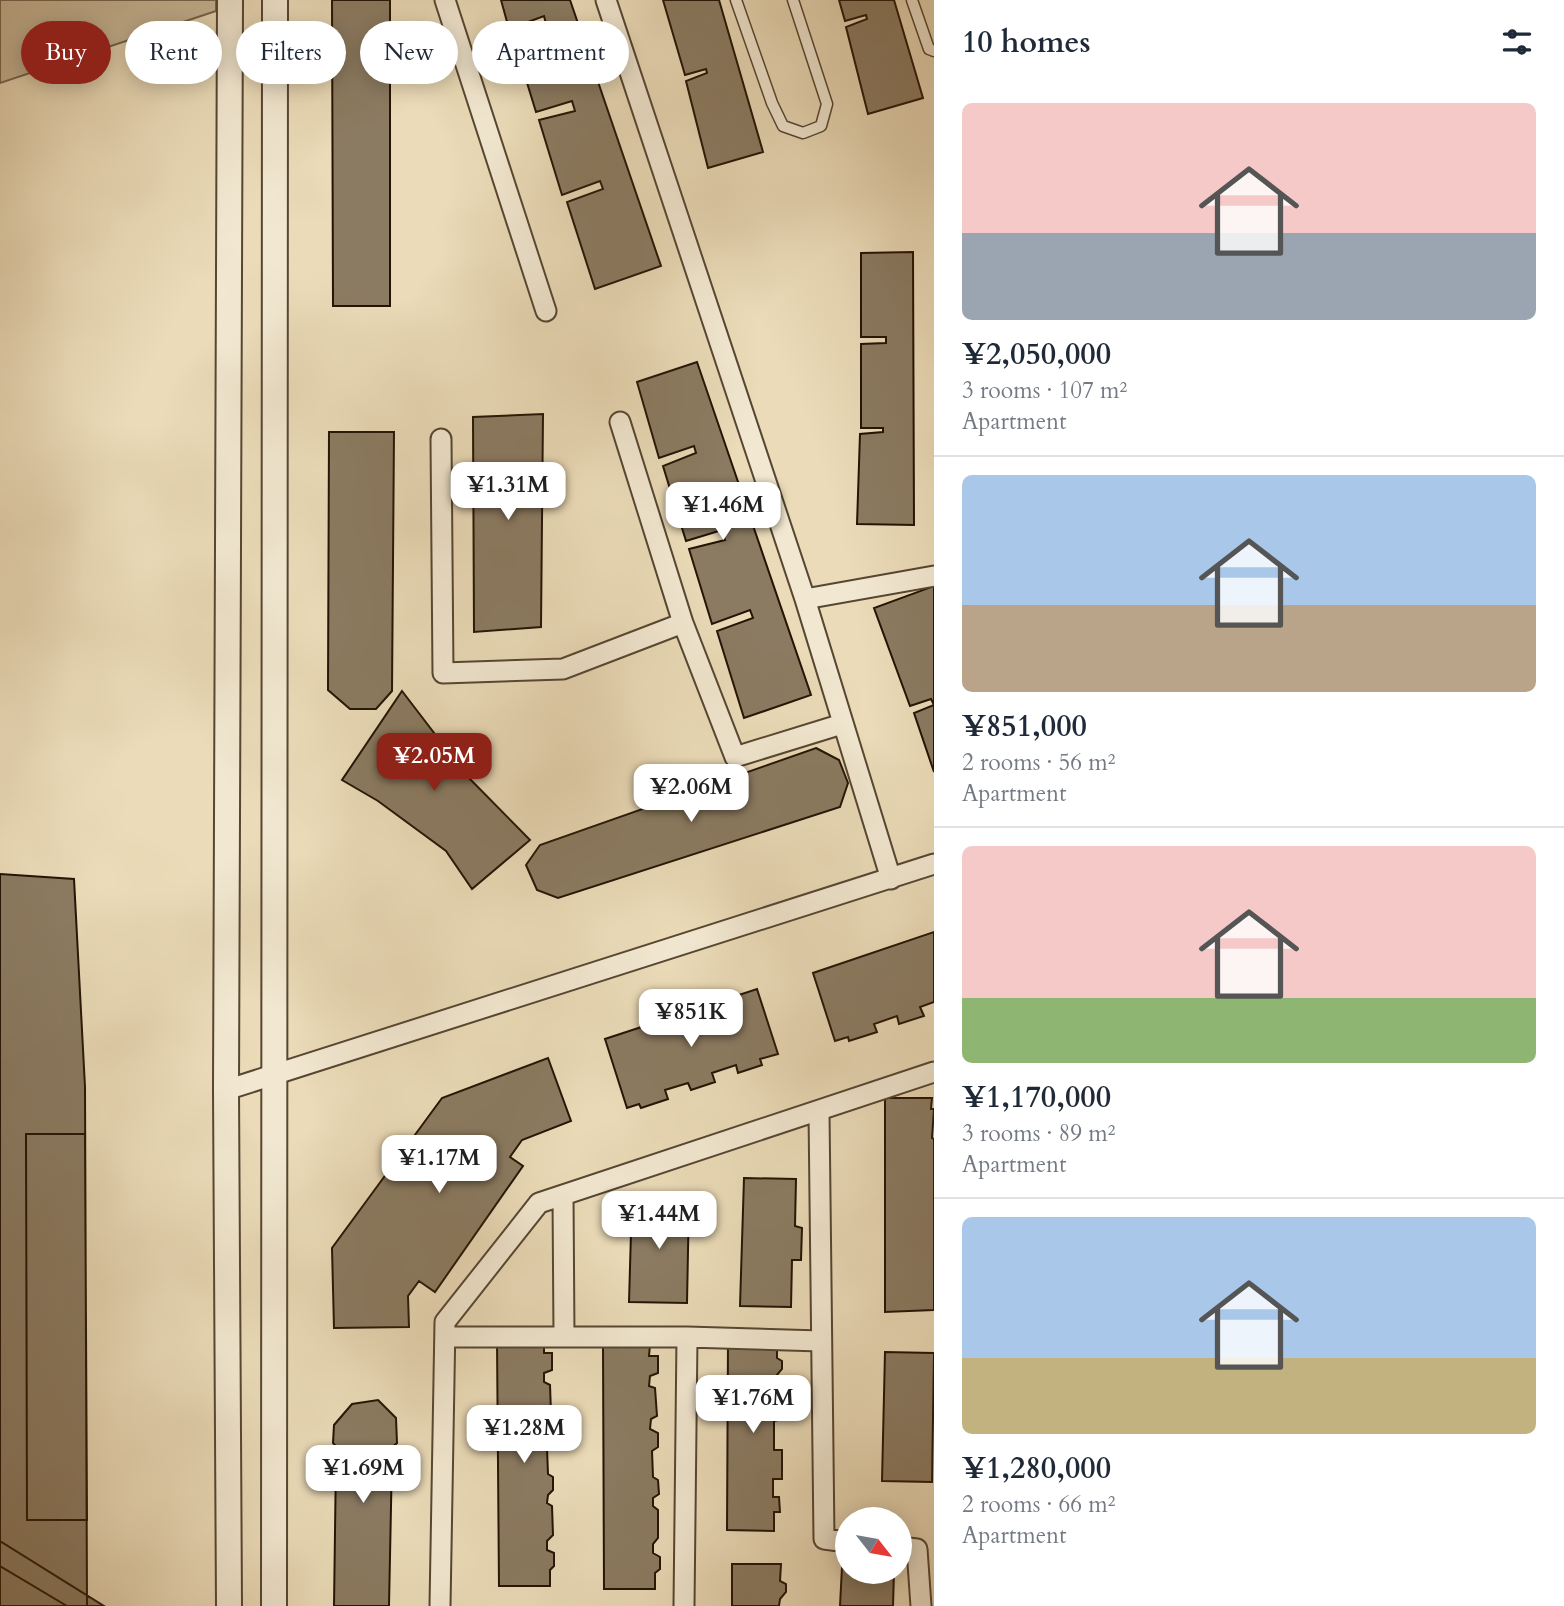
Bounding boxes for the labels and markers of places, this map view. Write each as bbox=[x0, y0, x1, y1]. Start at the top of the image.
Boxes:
pin: ¥1.31M bbox=[451, 462, 565, 522]
pin: ¥1.46M bbox=[666, 482, 780, 542]
pin: ¥2.05M bbox=[377, 734, 491, 793]
pin: ¥2.06M bbox=[634, 764, 748, 824]
pin: ¥851K bbox=[642, 990, 740, 1049]
pin: ¥1.17M bbox=[382, 1136, 496, 1195]
pin: ¥1.44M bbox=[602, 1192, 716, 1251]
pin: ¥1.76M bbox=[696, 1376, 810, 1435]
pin: ¥1.28M bbox=[467, 1406, 581, 1465]
pin: ¥1.69M bbox=[306, 1446, 420, 1505]

